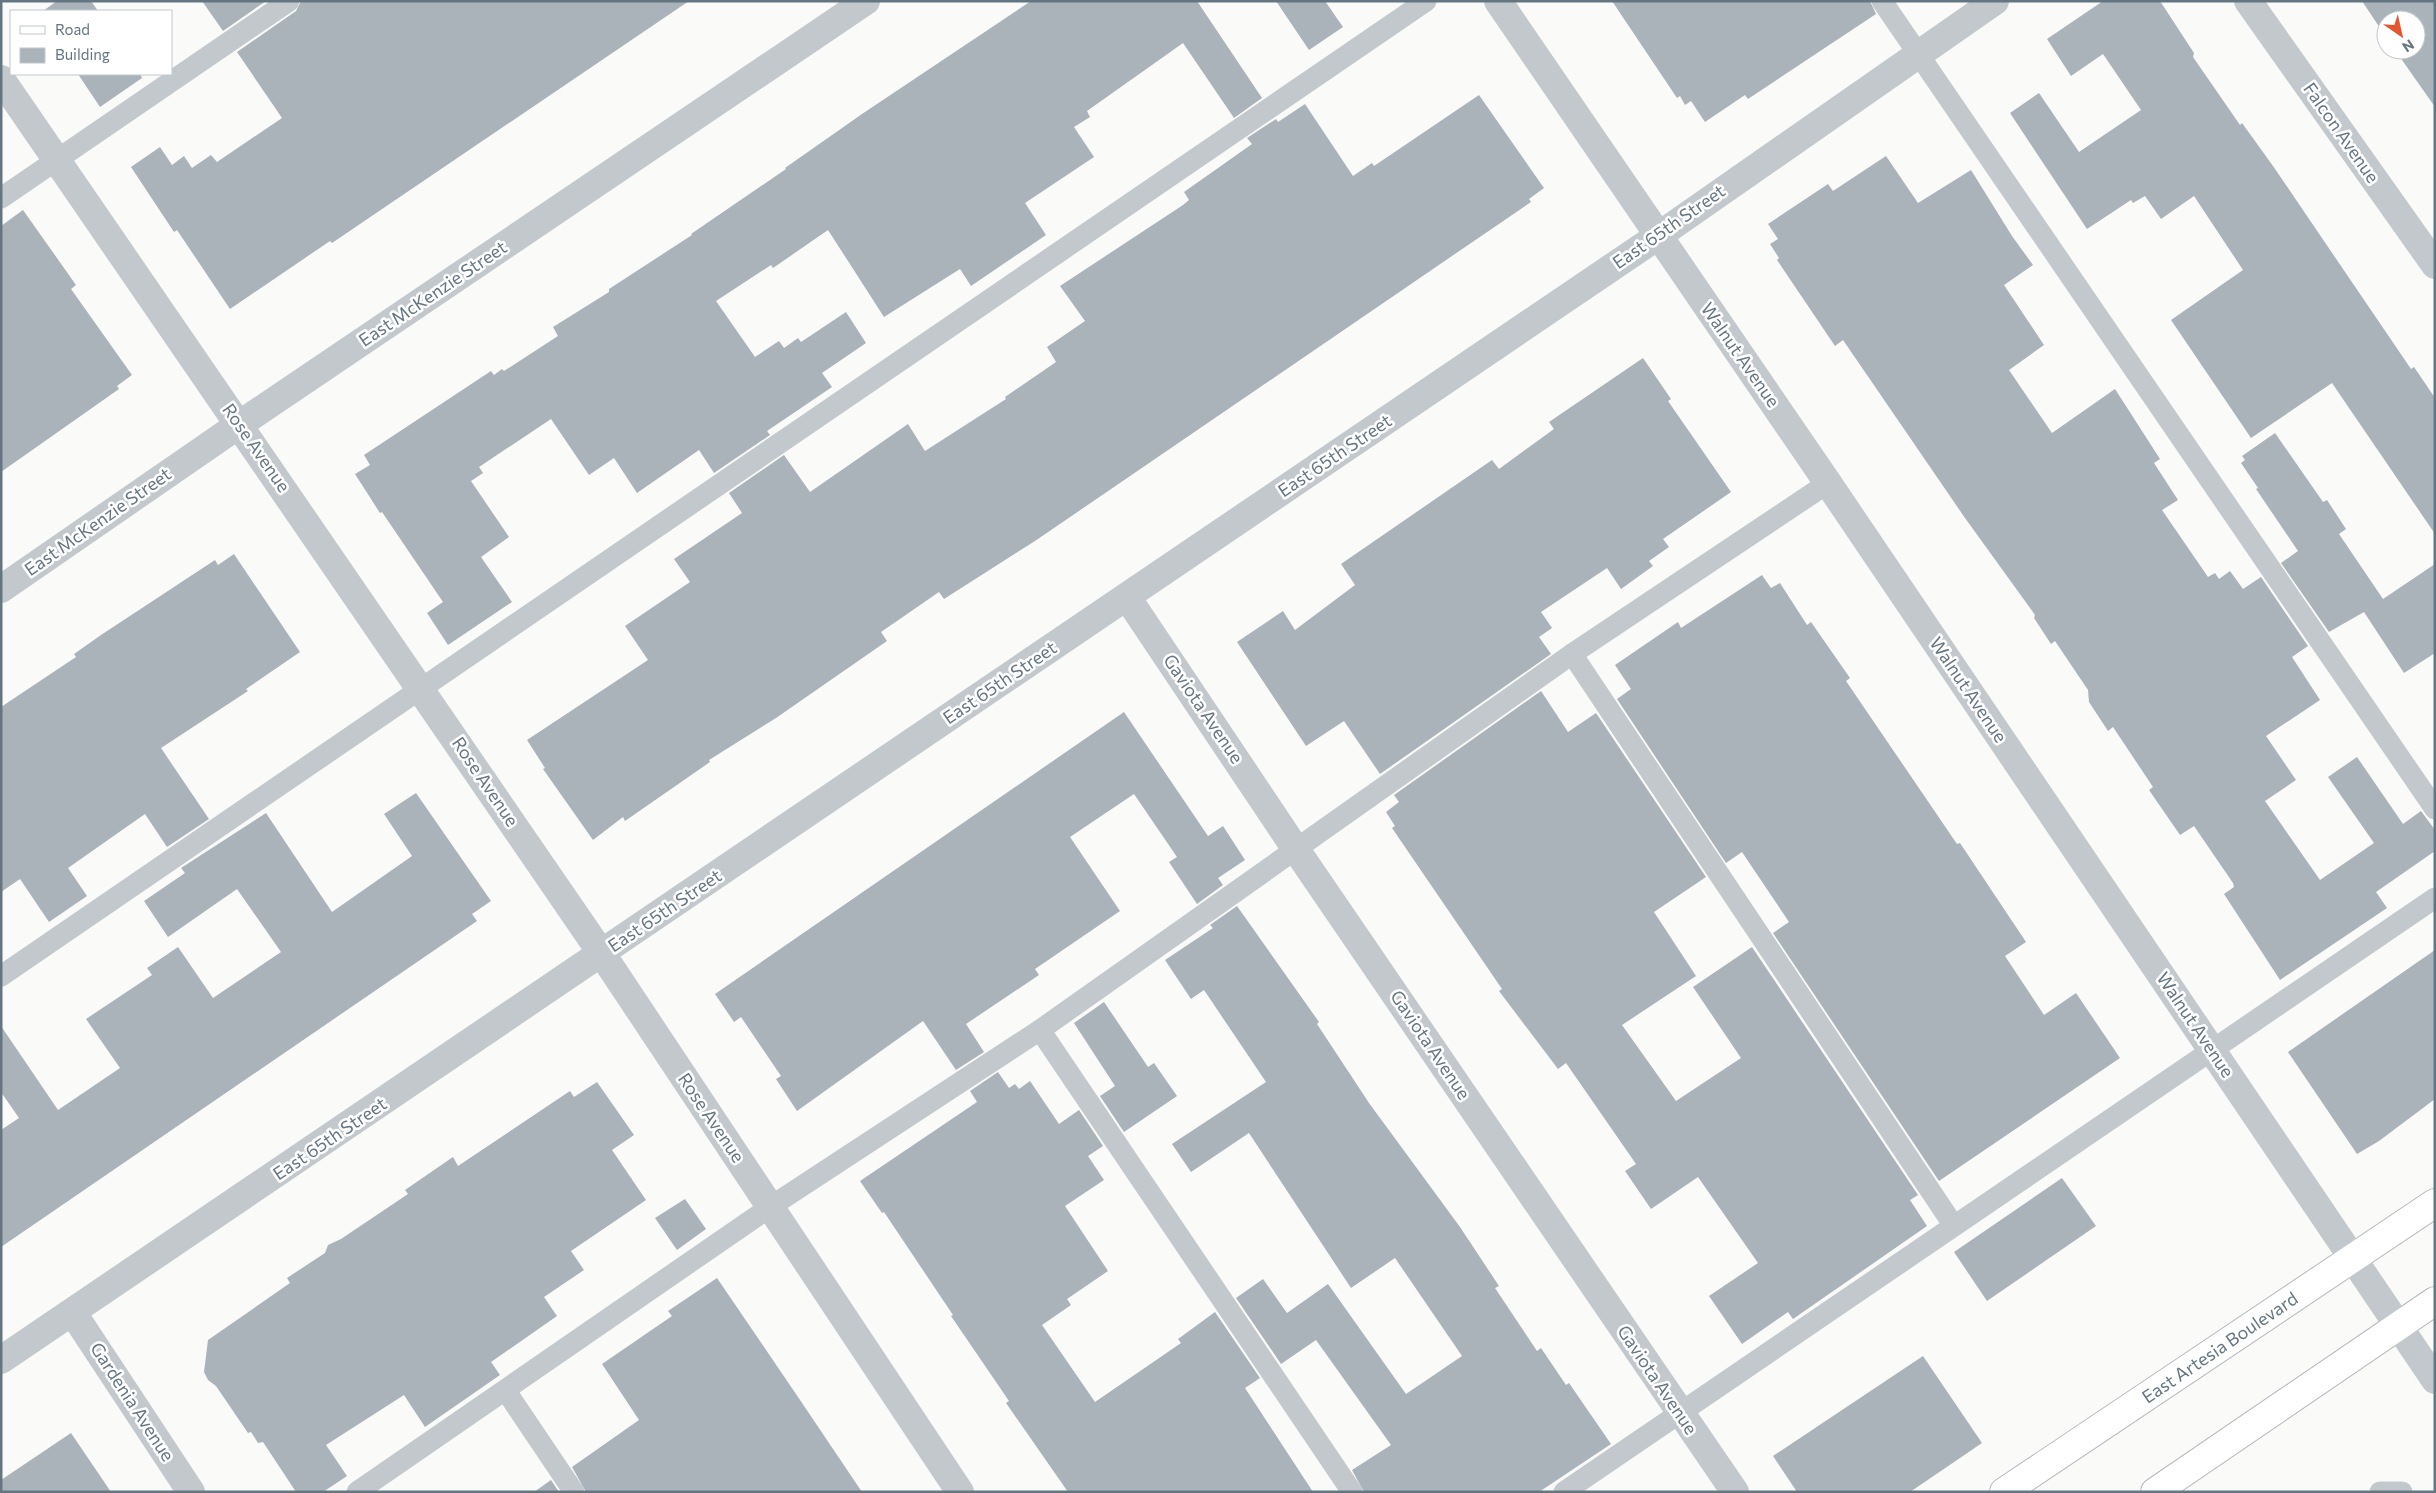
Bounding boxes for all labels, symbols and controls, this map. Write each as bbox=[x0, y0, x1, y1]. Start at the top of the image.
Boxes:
legend bbox=[10, 10, 172, 75]
north arrow bbox=[2376, 10, 2426, 60]
text: Road bbox=[55, 20, 90, 38]
text: N bbox=[2399, 36, 2418, 56]
text: Building bbox=[55, 45, 110, 63]
street label: Falcon Avenue bbox=[2299, 78, 2384, 187]
street label: East 65th Street bbox=[1608, 179, 1729, 273]
street label: East McKenzie Street bbox=[354, 235, 511, 351]
street label: Walnut Avenue bbox=[1697, 298, 1785, 411]
street label: Rose Avenue bbox=[218, 399, 295, 496]
street label: East 65th Street bbox=[1273, 409, 1395, 501]
street label: East McKenzie Street bbox=[20, 462, 175, 580]
street label: Walnut Avenue bbox=[1925, 632, 2012, 746]
street label: East 65th Street bbox=[938, 636, 1060, 728]
street label: Gaviota Avenue bbox=[1159, 650, 1248, 767]
street label: Rose Avenue bbox=[448, 733, 524, 830]
street label: East 65th Street bbox=[603, 864, 725, 956]
street label: Walnut Avenue bbox=[2152, 967, 2239, 1081]
street label: Gaviota Avenue bbox=[1386, 986, 1475, 1103]
street label: Rose Avenue bbox=[674, 1069, 750, 1166]
street label: East 65th Street bbox=[268, 1092, 390, 1184]
street label: East Artesia Boulevard bbox=[2137, 1287, 2301, 1407]
street label: Gaviota Avenue bbox=[1613, 1321, 1702, 1438]
street label: Gardenia Avenue bbox=[86, 1338, 179, 1465]

